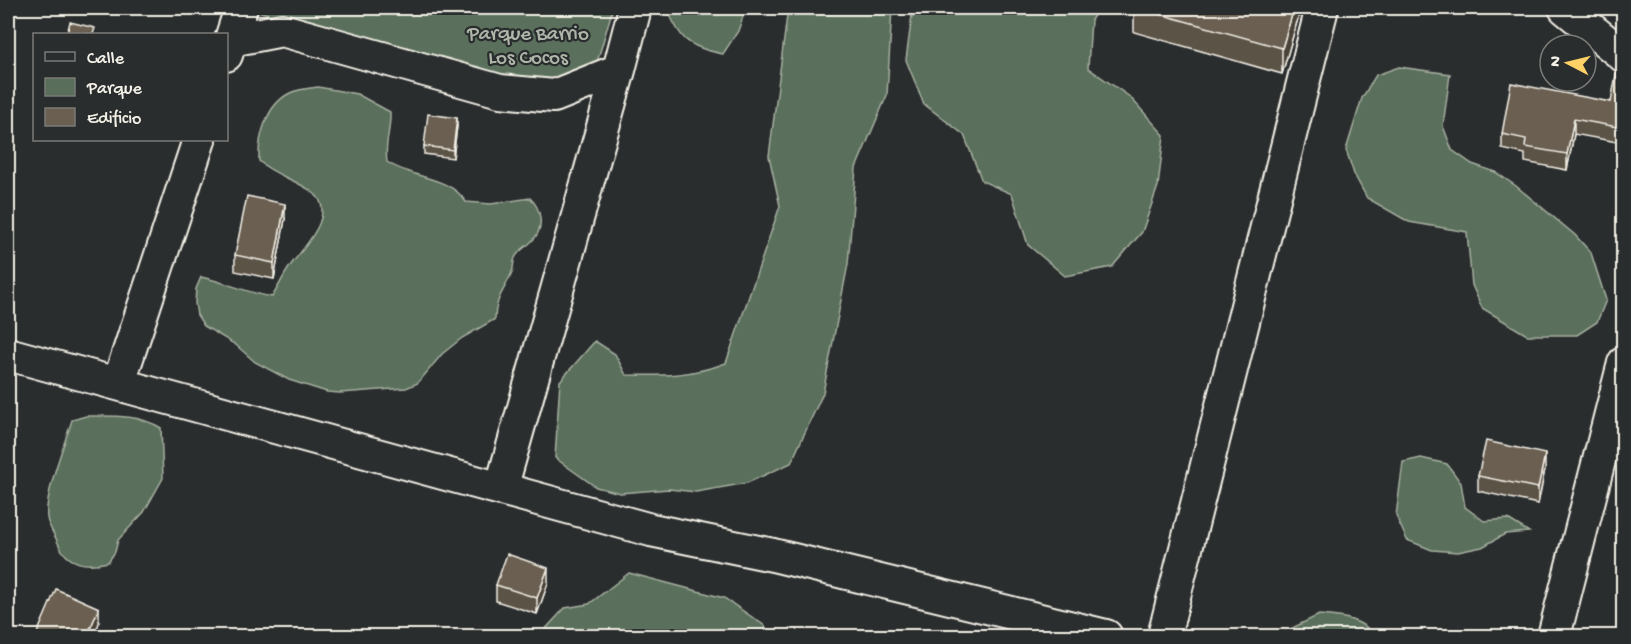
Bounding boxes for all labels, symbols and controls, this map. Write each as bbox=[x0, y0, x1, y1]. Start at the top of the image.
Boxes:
park label: Parque Barrio Los Cocos bbox=[466, 23, 589, 72]
legend bbox=[33, 33, 228, 141]
north arrow bbox=[1538, 33, 1598, 93]
text: Calle bbox=[87, 49, 125, 70]
text: N bbox=[1547, 55, 1567, 68]
text: Parque bbox=[86, 79, 143, 100]
text: Edificio bbox=[87, 109, 141, 130]

